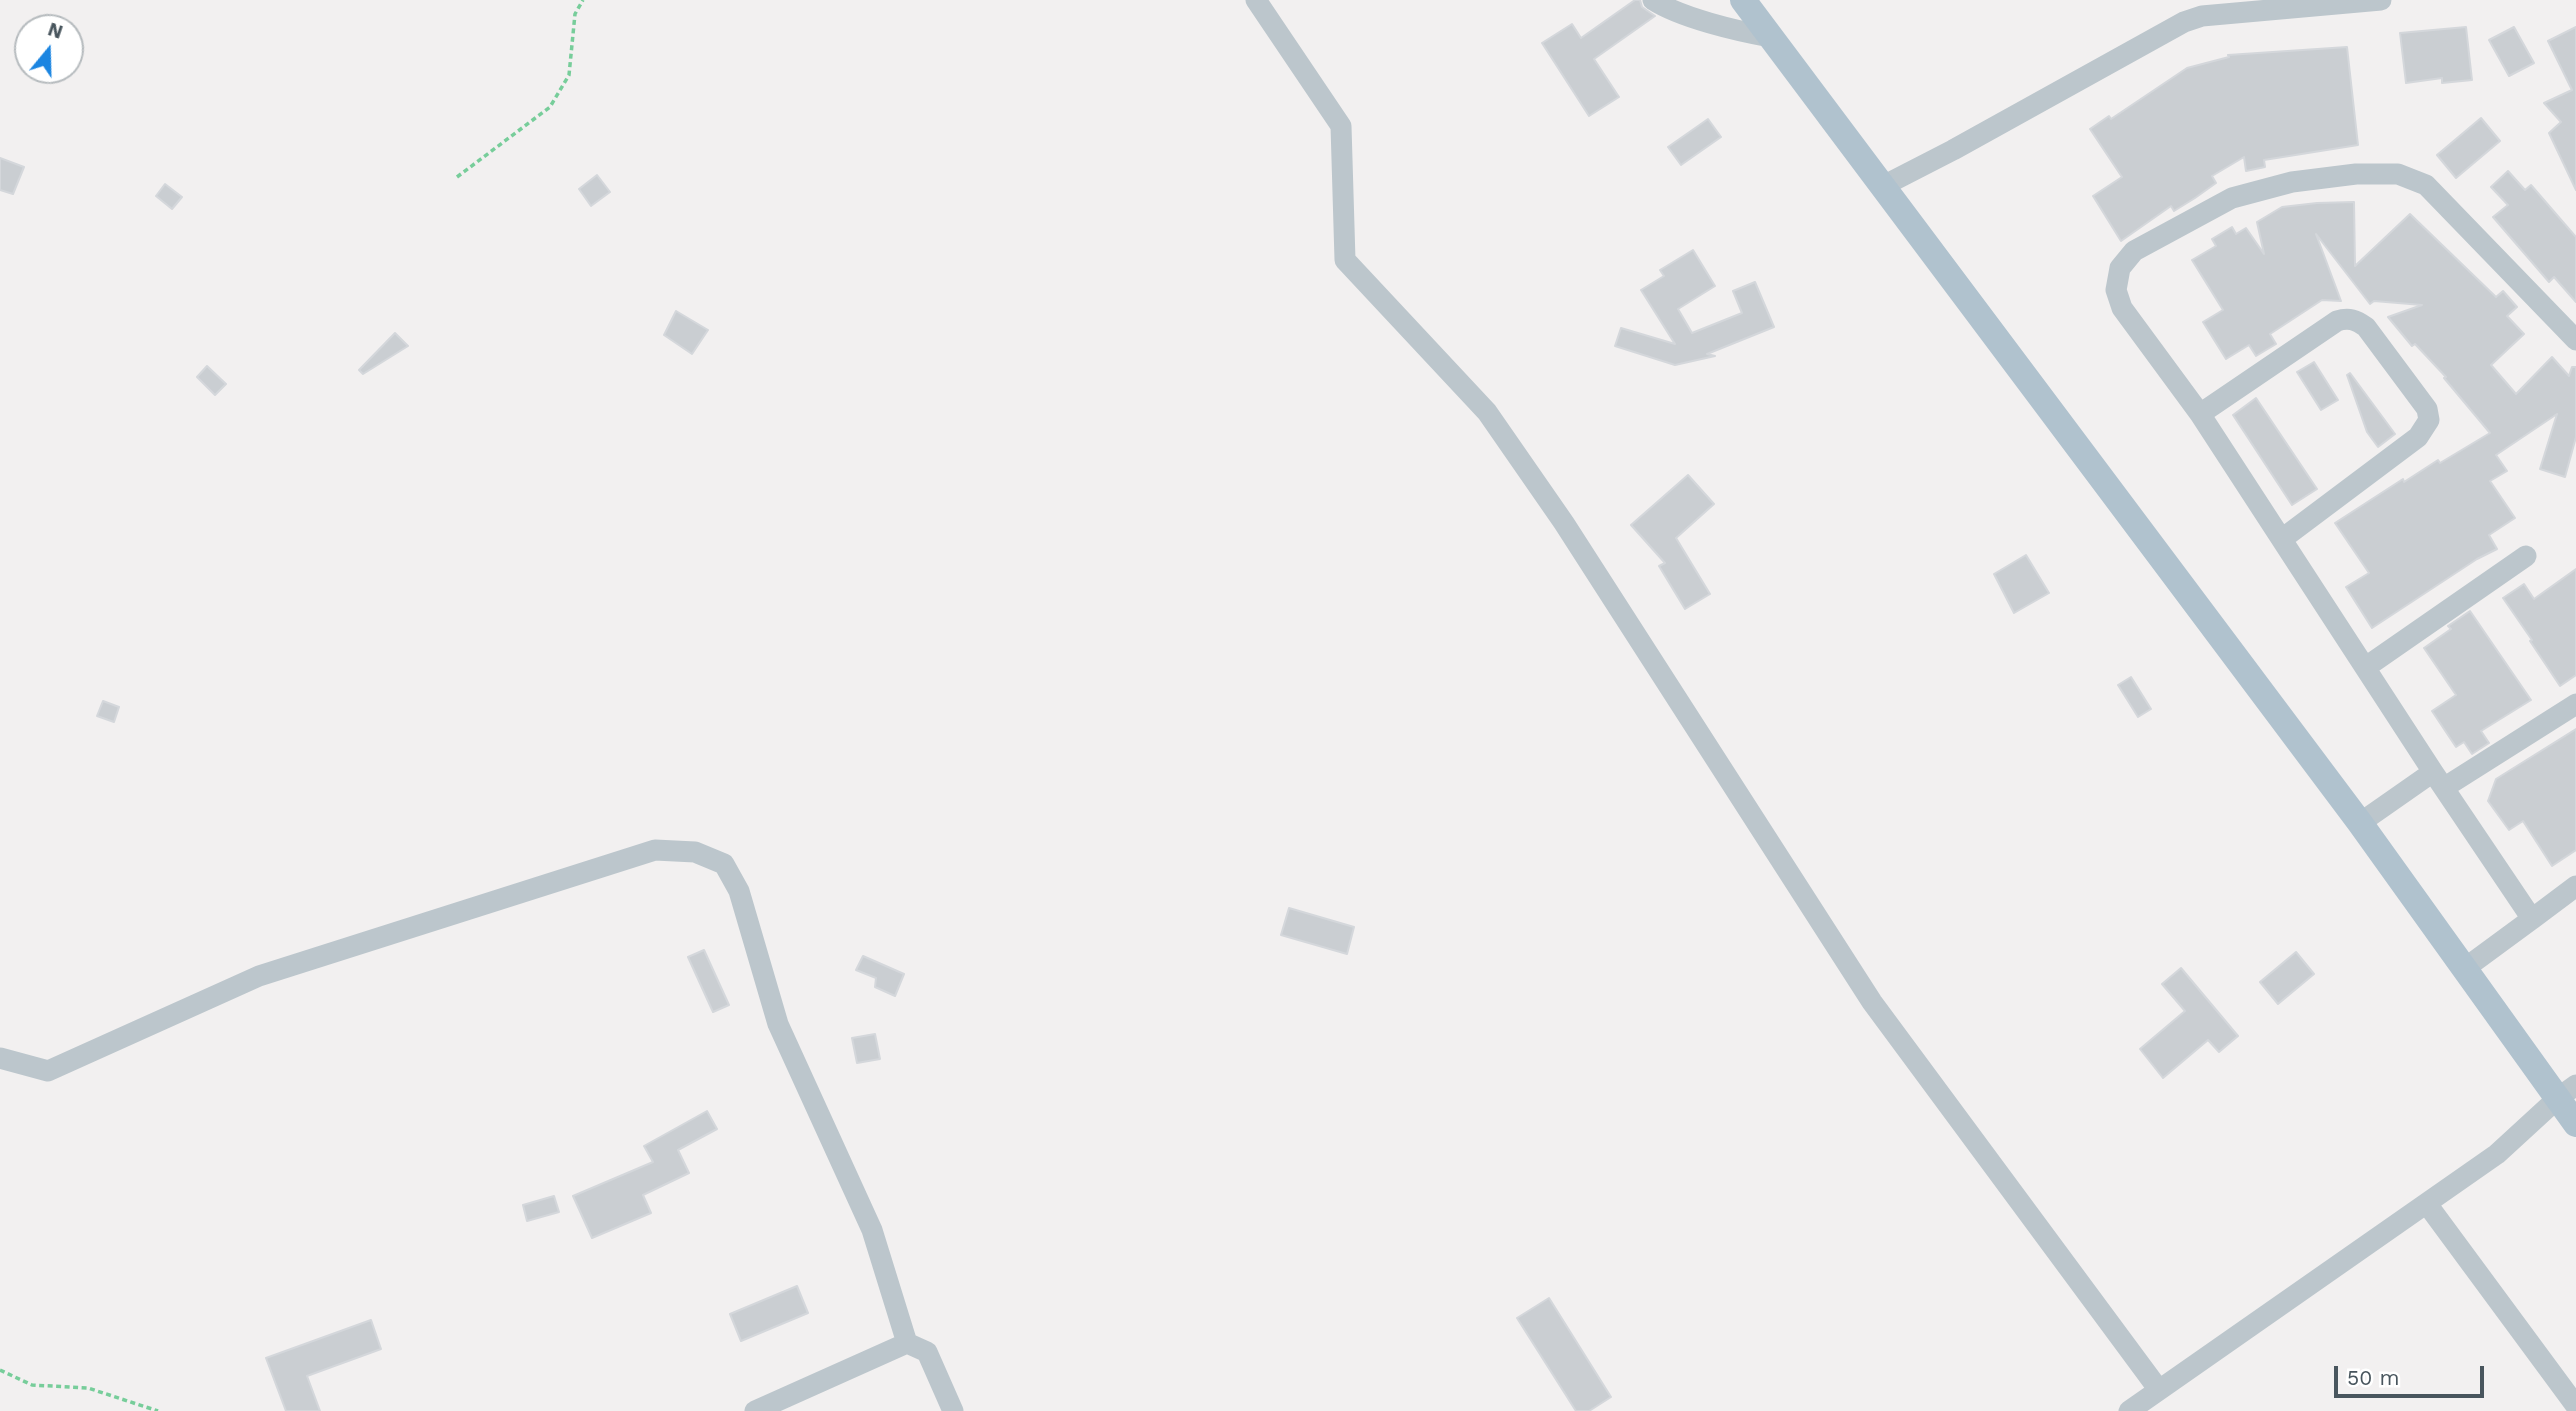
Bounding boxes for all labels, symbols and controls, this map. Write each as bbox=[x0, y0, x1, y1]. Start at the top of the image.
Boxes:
north arrow bbox=[14, 14, 84, 84]
text: N bbox=[45, 17, 66, 44]
scale bar bbox=[2338, 1352, 2488, 1396]
text: 50 m bbox=[2347, 1365, 2399, 1390]

